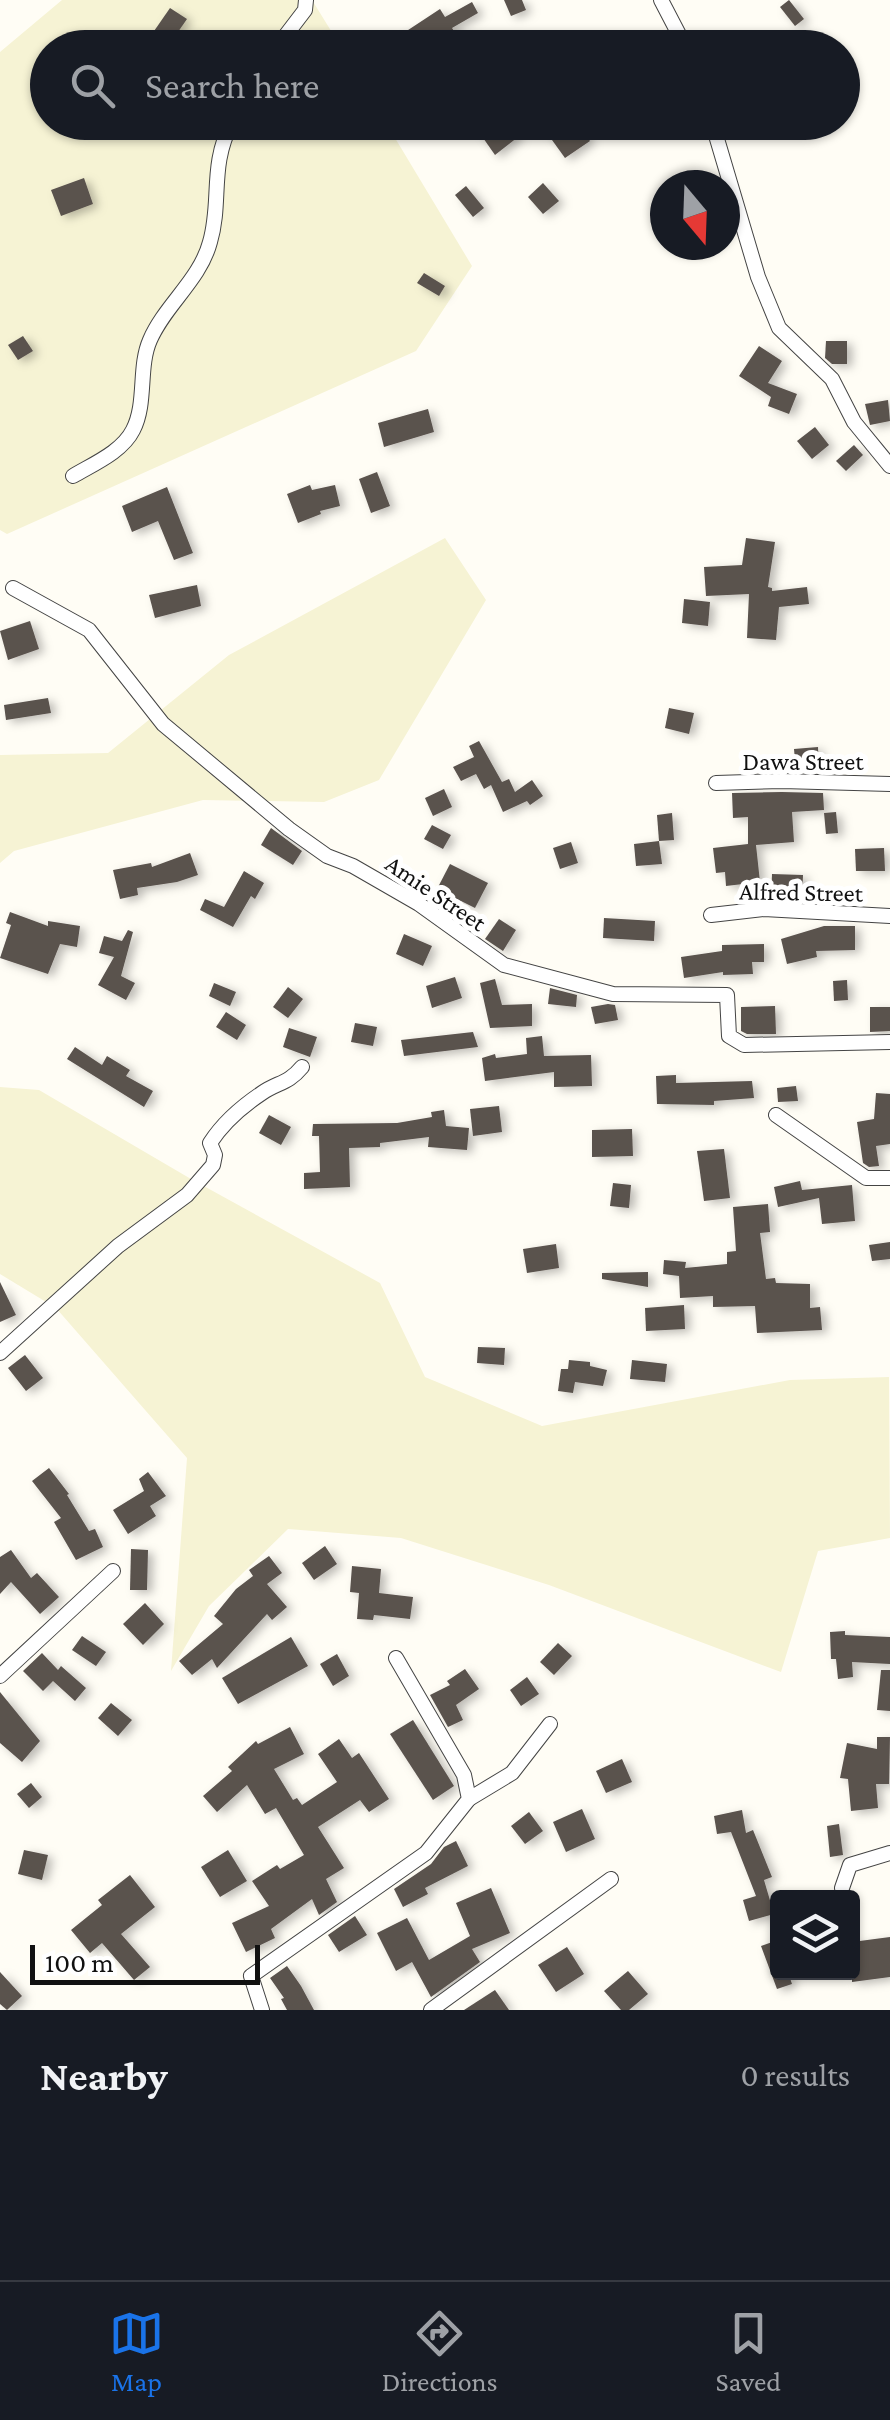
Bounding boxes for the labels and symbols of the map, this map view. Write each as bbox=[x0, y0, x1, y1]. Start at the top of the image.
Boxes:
north arrow bbox=[650, 170, 740, 260]
street label: Dawa Street bbox=[742, 748, 864, 775]
street label: Amie Street bbox=[381, 850, 492, 937]
street label: Alfred Street bbox=[739, 877, 864, 907]
scale bar bbox=[30, 1940, 260, 1984]

